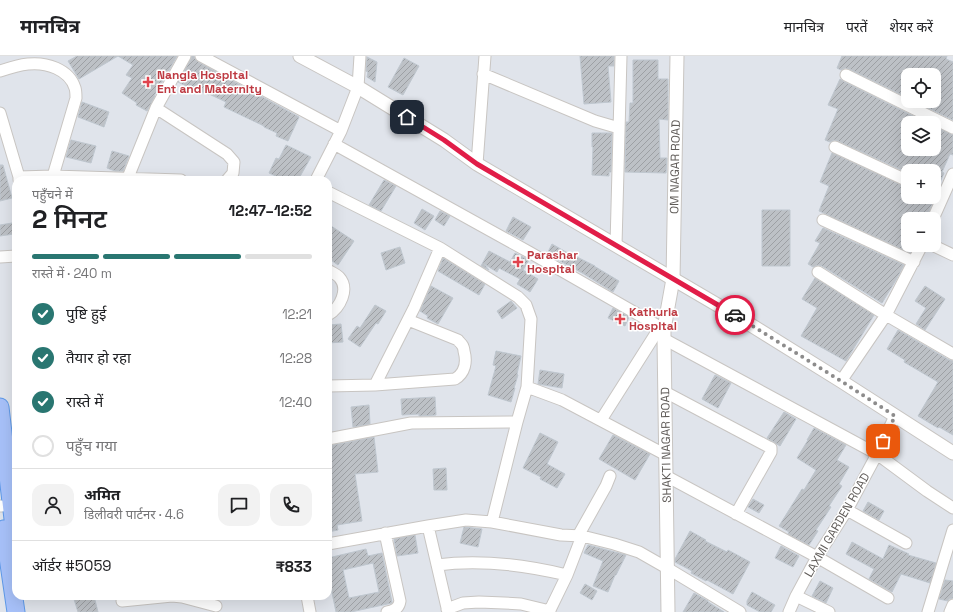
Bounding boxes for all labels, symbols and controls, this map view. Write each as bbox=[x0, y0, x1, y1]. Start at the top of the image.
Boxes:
text: मानचित्र bbox=[20, 14, 80, 39]
text: मानचित्र bbox=[784, 18, 824, 36]
text: परतें bbox=[846, 18, 868, 36]
text: शेयर करें bbox=[890, 18, 933, 36]
place label: Nangia Hospital Ent and Maternity bbox=[157, 67, 262, 97]
map controls bbox=[901, 68, 941, 252]
button: locate bbox=[901, 68, 941, 108]
marker: Nangia Hospital Ent and Maternity bbox=[142, 76, 154, 88]
pin bbox=[390, 100, 424, 134]
icon: home bbox=[396, 106, 418, 128]
button: layers bbox=[901, 116, 941, 156]
street label: OM NAGAR ROAD bbox=[666, 120, 684, 214]
button: + bbox=[901, 164, 941, 204]
text: पहुँचने में bbox=[32, 186, 73, 203]
text: 12:47–12:52 bbox=[229, 201, 312, 220]
text: 2 मिनट bbox=[32, 202, 107, 236]
button: − bbox=[901, 212, 941, 252]
place label: Parashar Hospital bbox=[527, 247, 578, 277]
marker: Parashar Hospital bbox=[512, 256, 524, 268]
text: रास्ते में · 240 m bbox=[32, 265, 112, 282]
courier bbox=[715, 295, 755, 335]
icon: check bbox=[32, 303, 54, 325]
text: पुष्टि हुई bbox=[66, 304, 106, 323]
place label: Kathuria Hospital bbox=[629, 304, 678, 334]
icon: car bbox=[724, 304, 746, 326]
text: 12:21 bbox=[282, 306, 312, 323]
marker: Kathuria Hospital bbox=[614, 313, 626, 325]
icon: check bbox=[32, 347, 54, 369]
text: तैयार हो रहा bbox=[66, 348, 131, 367]
text: 12:28 bbox=[279, 350, 312, 367]
street label: SHAKTI NAGAR ROAD bbox=[657, 387, 675, 503]
icon: check bbox=[32, 391, 54, 413]
text: रास्ते में bbox=[66, 392, 103, 411]
text: 12:40 bbox=[279, 394, 312, 411]
pin bbox=[866, 424, 900, 458]
icon: bag bbox=[872, 430, 894, 452]
text: पहुँच गया bbox=[66, 436, 117, 455]
street label: LAXMI GARDEN ROAD bbox=[801, 470, 873, 580]
button: person bbox=[32, 484, 74, 526]
button: chat bbox=[218, 484, 260, 526]
button: phone bbox=[270, 484, 312, 526]
text: अमित bbox=[84, 485, 120, 504]
text: डिलीवरी पार्टनर · 4.6 bbox=[84, 506, 184, 523]
text: ऑर्डर #5059 bbox=[32, 556, 112, 575]
text: ₹833 bbox=[275, 557, 312, 576]

